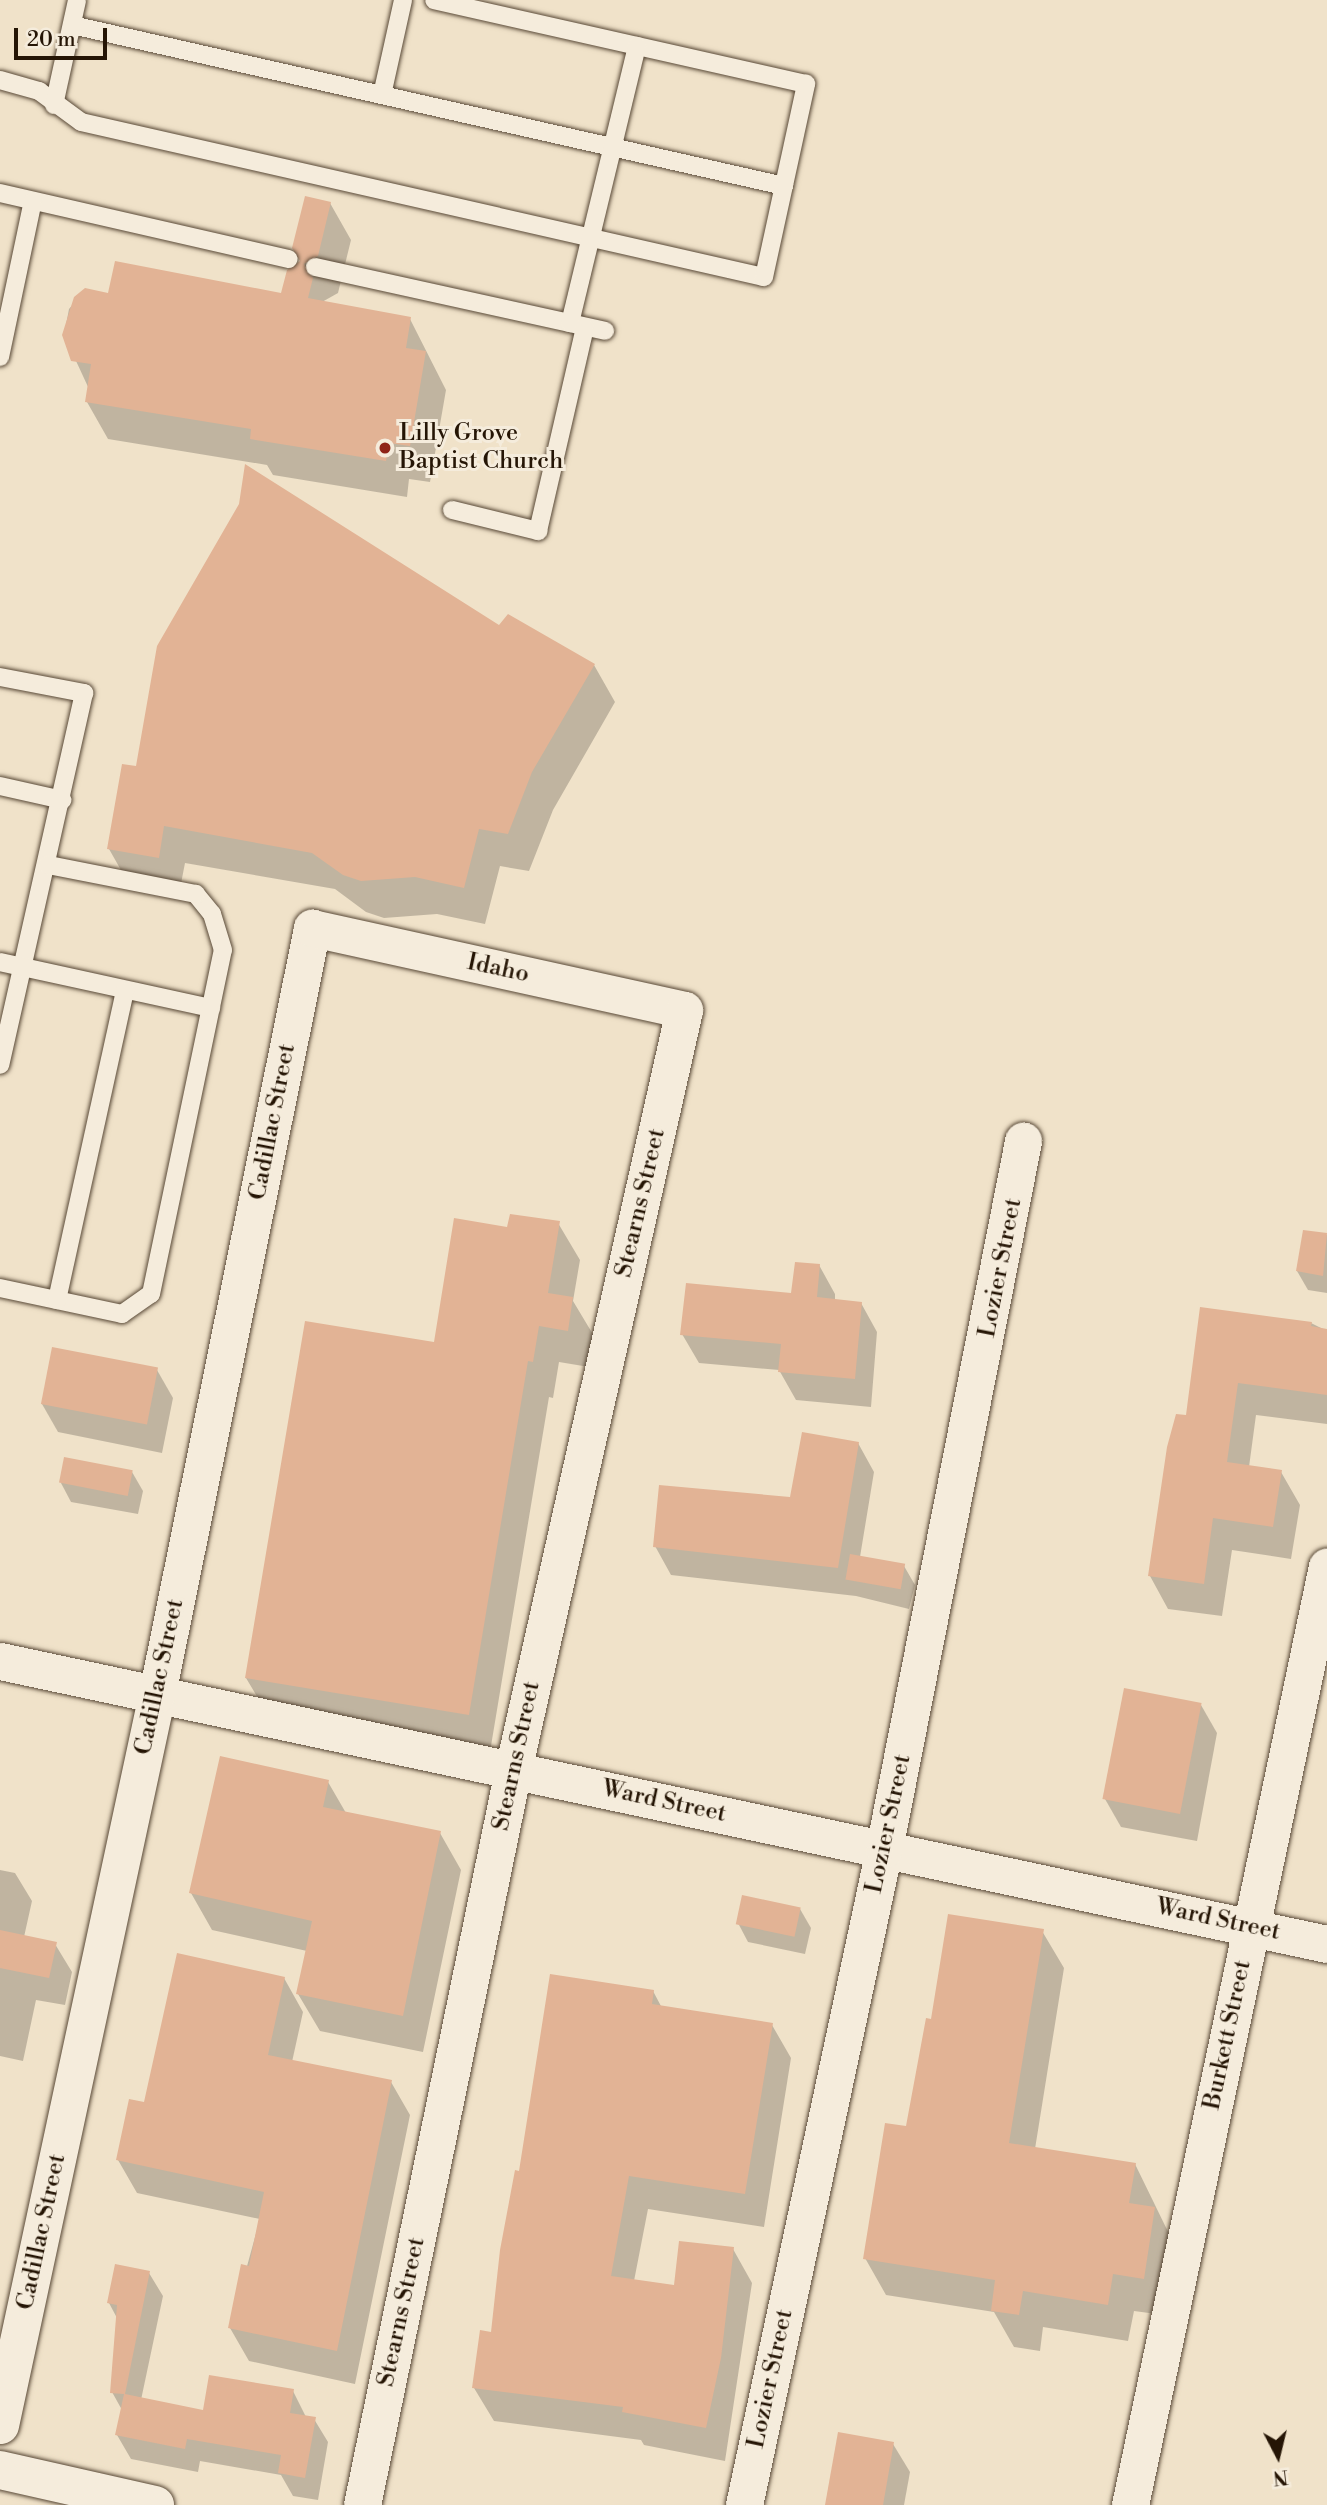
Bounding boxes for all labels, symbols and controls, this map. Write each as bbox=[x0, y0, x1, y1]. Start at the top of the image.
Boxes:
scale bar bbox=[18, 14, 110, 58]
text: 20 m bbox=[27, 27, 76, 53]
place label: Lilly Grove Baptist Church bbox=[399, 420, 563, 476]
marker: Lilly Grove Baptist Church bbox=[377, 440, 393, 456]
street label: Idaho bbox=[464, 948, 532, 990]
street label: Cadillac Street bbox=[244, 1041, 302, 1203]
street label: Stearns Street bbox=[610, 1126, 672, 1280]
street label: Lozier Street bbox=[973, 1196, 1029, 1340]
street label: Cadillac Street bbox=[129, 1596, 191, 1758]
street label: Stearns Street bbox=[487, 1679, 547, 1833]
street label: Lozier Street bbox=[860, 1752, 918, 1896]
street label: Ward Street bbox=[599, 1775, 729, 1829]
street label: Ward Street bbox=[1153, 1893, 1283, 1947]
street label: Burkett Street bbox=[1198, 1958, 1258, 2112]
street label: Cadillac Street bbox=[11, 2151, 73, 2313]
street label: Stearns Street bbox=[372, 2235, 432, 2389]
street label: Lozier Street bbox=[742, 2307, 800, 2451]
north arrow bbox=[1243, 2421, 1313, 2491]
text: N bbox=[1272, 2464, 1289, 2490]

